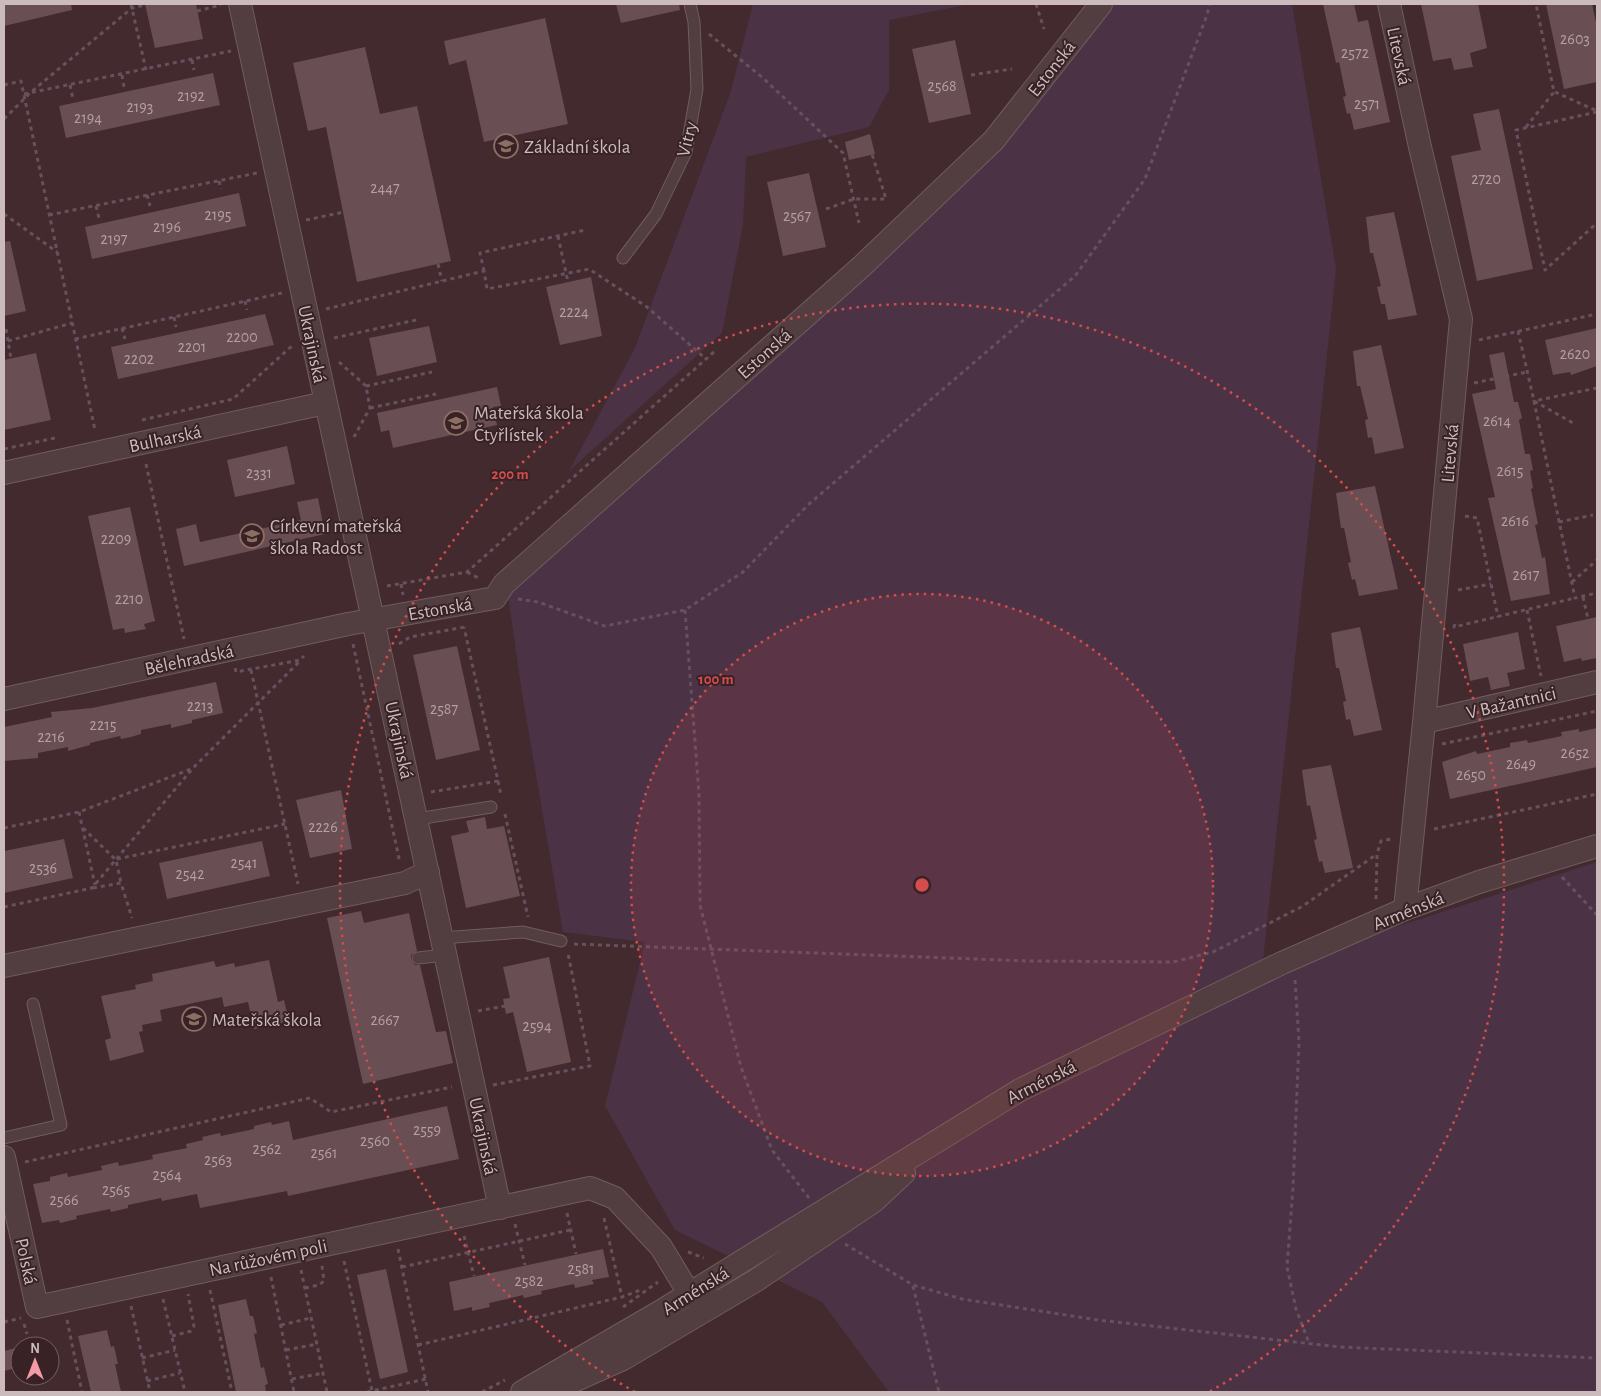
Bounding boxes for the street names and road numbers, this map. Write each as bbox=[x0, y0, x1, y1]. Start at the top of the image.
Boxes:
street label: Litevská bbox=[1383, 25, 1414, 87]
street label: Estonská bbox=[1025, 37, 1080, 100]
street label: Vitry bbox=[674, 120, 701, 159]
street label: Ukrajinská bbox=[294, 304, 329, 385]
street label: Estonská bbox=[734, 325, 796, 383]
street label: Bulharská bbox=[127, 423, 203, 456]
street label: Litevská bbox=[1438, 423, 1463, 483]
street label: Estonská bbox=[407, 594, 474, 624]
street label: Bělehradská bbox=[143, 642, 236, 679]
street label: V Bažantnici bbox=[1465, 684, 1558, 723]
street label: Ukrajinská bbox=[381, 700, 416, 781]
street label: Arménská bbox=[1370, 888, 1447, 934]
street label: Arménská bbox=[1004, 1057, 1080, 1108]
street label: Ukrajinská bbox=[465, 1096, 500, 1177]
street label: Polská bbox=[11, 1236, 40, 1287]
street label: Na růžovém poli bbox=[208, 1237, 329, 1280]
street label: Arménská bbox=[659, 1263, 733, 1319]

